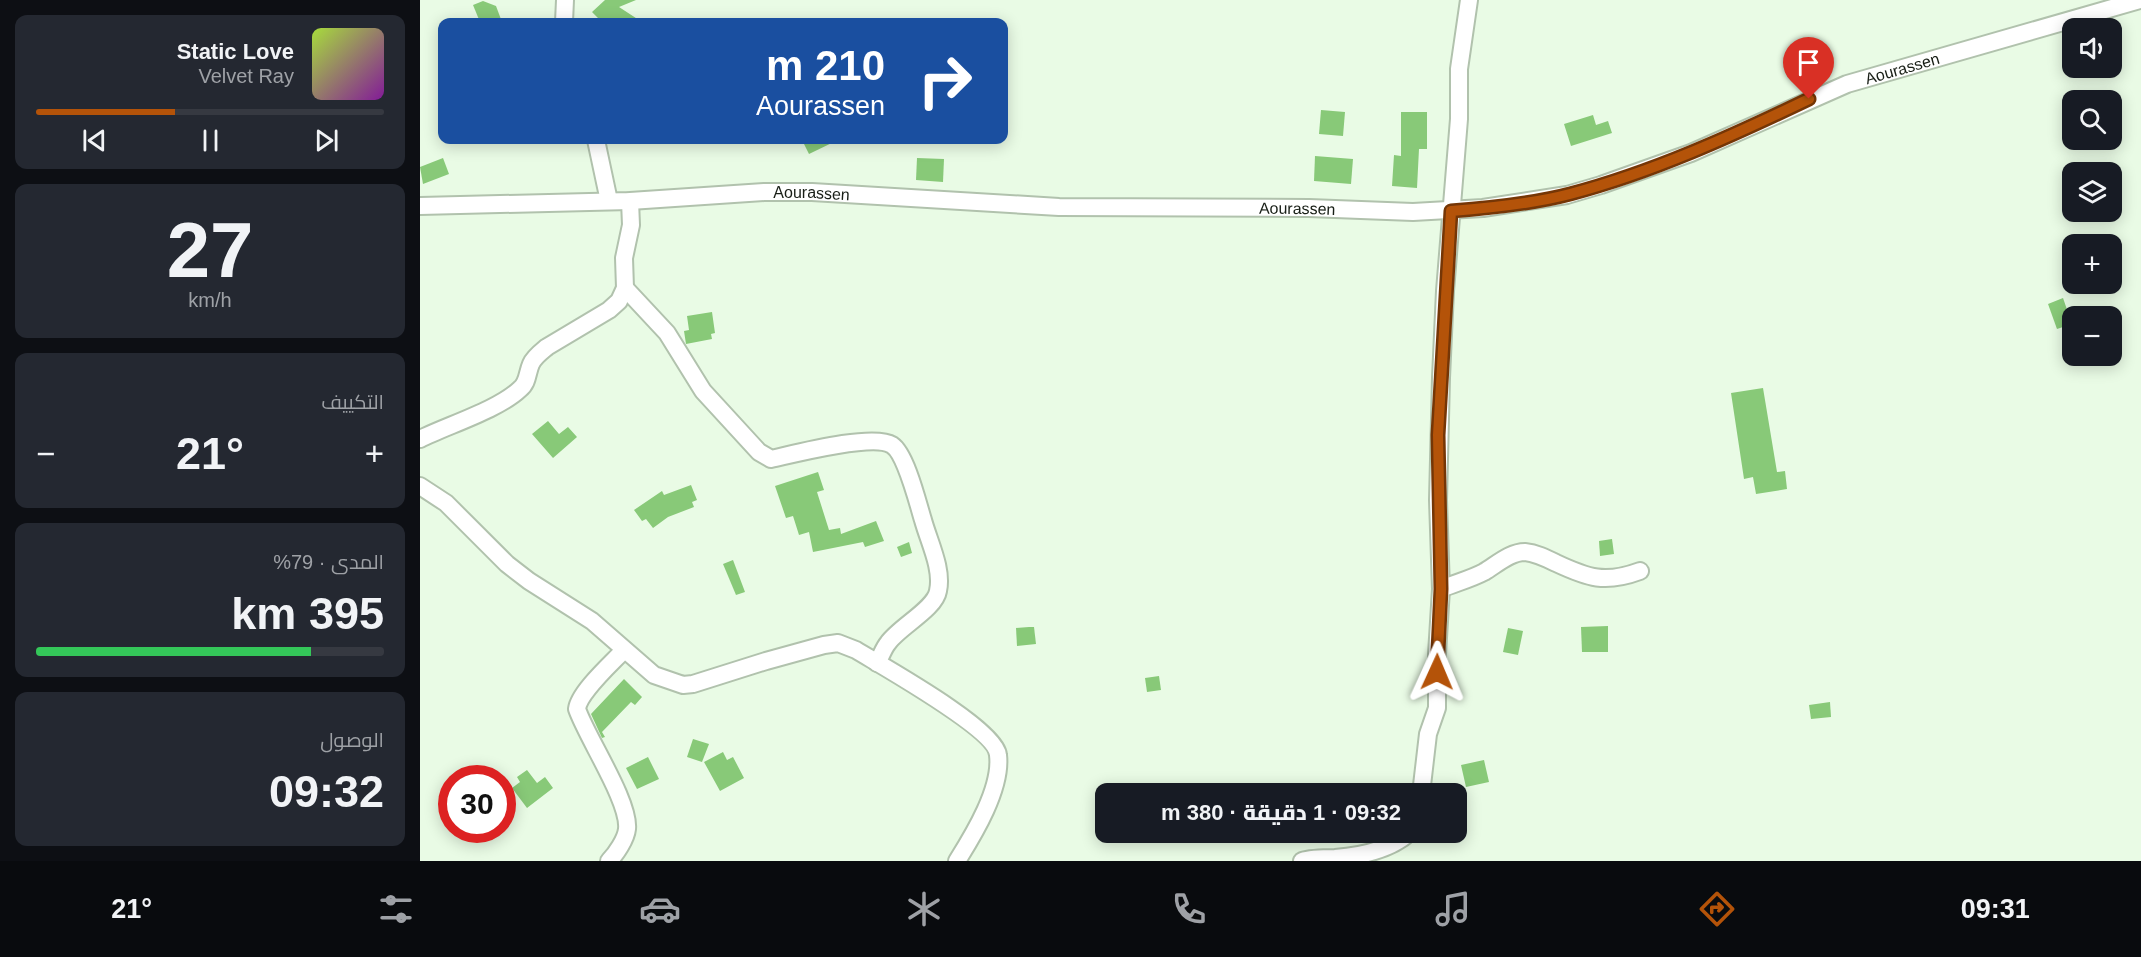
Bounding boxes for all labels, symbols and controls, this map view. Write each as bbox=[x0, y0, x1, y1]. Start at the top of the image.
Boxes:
map controls bbox=[2062, 18, 2122, 366]
button: sound bbox=[2062, 18, 2122, 78]
pin bbox=[1783, 37, 1834, 99]
text: Static Love bbox=[177, 39, 294, 64]
text: 210 m bbox=[766, 42, 885, 89]
icon: right bbox=[906, 42, 984, 120]
icon: arrive bbox=[1792, 46, 1825, 79]
street label: Aourassen bbox=[1863, 49, 1941, 87]
text: Velvet Ray bbox=[198, 65, 294, 87]
button: search bbox=[2062, 90, 2122, 150]
text: Aourassen bbox=[756, 91, 885, 121]
icon: previous bbox=[78, 124, 111, 157]
icon: pause bbox=[194, 124, 227, 157]
icon: next bbox=[310, 124, 343, 157]
button: layers bbox=[2062, 162, 2122, 222]
street label: Aourassen bbox=[773, 184, 850, 203]
street label: Aourassen bbox=[1259, 199, 1336, 218]
text: 27 bbox=[167, 206, 253, 294]
button: + bbox=[2062, 234, 2122, 294]
text: km/h bbox=[188, 289, 232, 311]
button: − bbox=[2062, 306, 2122, 366]
text: التكييف bbox=[321, 391, 384, 413]
text: 21° bbox=[176, 428, 244, 479]
text: − bbox=[36, 435, 55, 472]
text: + bbox=[365, 435, 384, 472]
text: المدى · 79% bbox=[273, 551, 384, 573]
text: 395 km bbox=[231, 588, 384, 639]
position arrow bbox=[1405, 640, 1469, 704]
text: الوصول bbox=[320, 729, 384, 751]
speed limit sign: 30 bbox=[438, 765, 516, 843]
text: 09:32 bbox=[269, 766, 384, 817]
text: 09:32 · 1 دقيقة · 380 m bbox=[1161, 800, 1401, 825]
icon: filters bbox=[375, 888, 417, 930]
icon: car bbox=[639, 888, 681, 930]
icon: climate bbox=[903, 888, 945, 930]
icon: phone bbox=[1168, 888, 1210, 930]
icon: music bbox=[1432, 888, 1474, 930]
icon: directions bbox=[1696, 888, 1738, 930]
text: 21° bbox=[111, 894, 152, 924]
text: 09:31 bbox=[1961, 894, 2030, 924]

